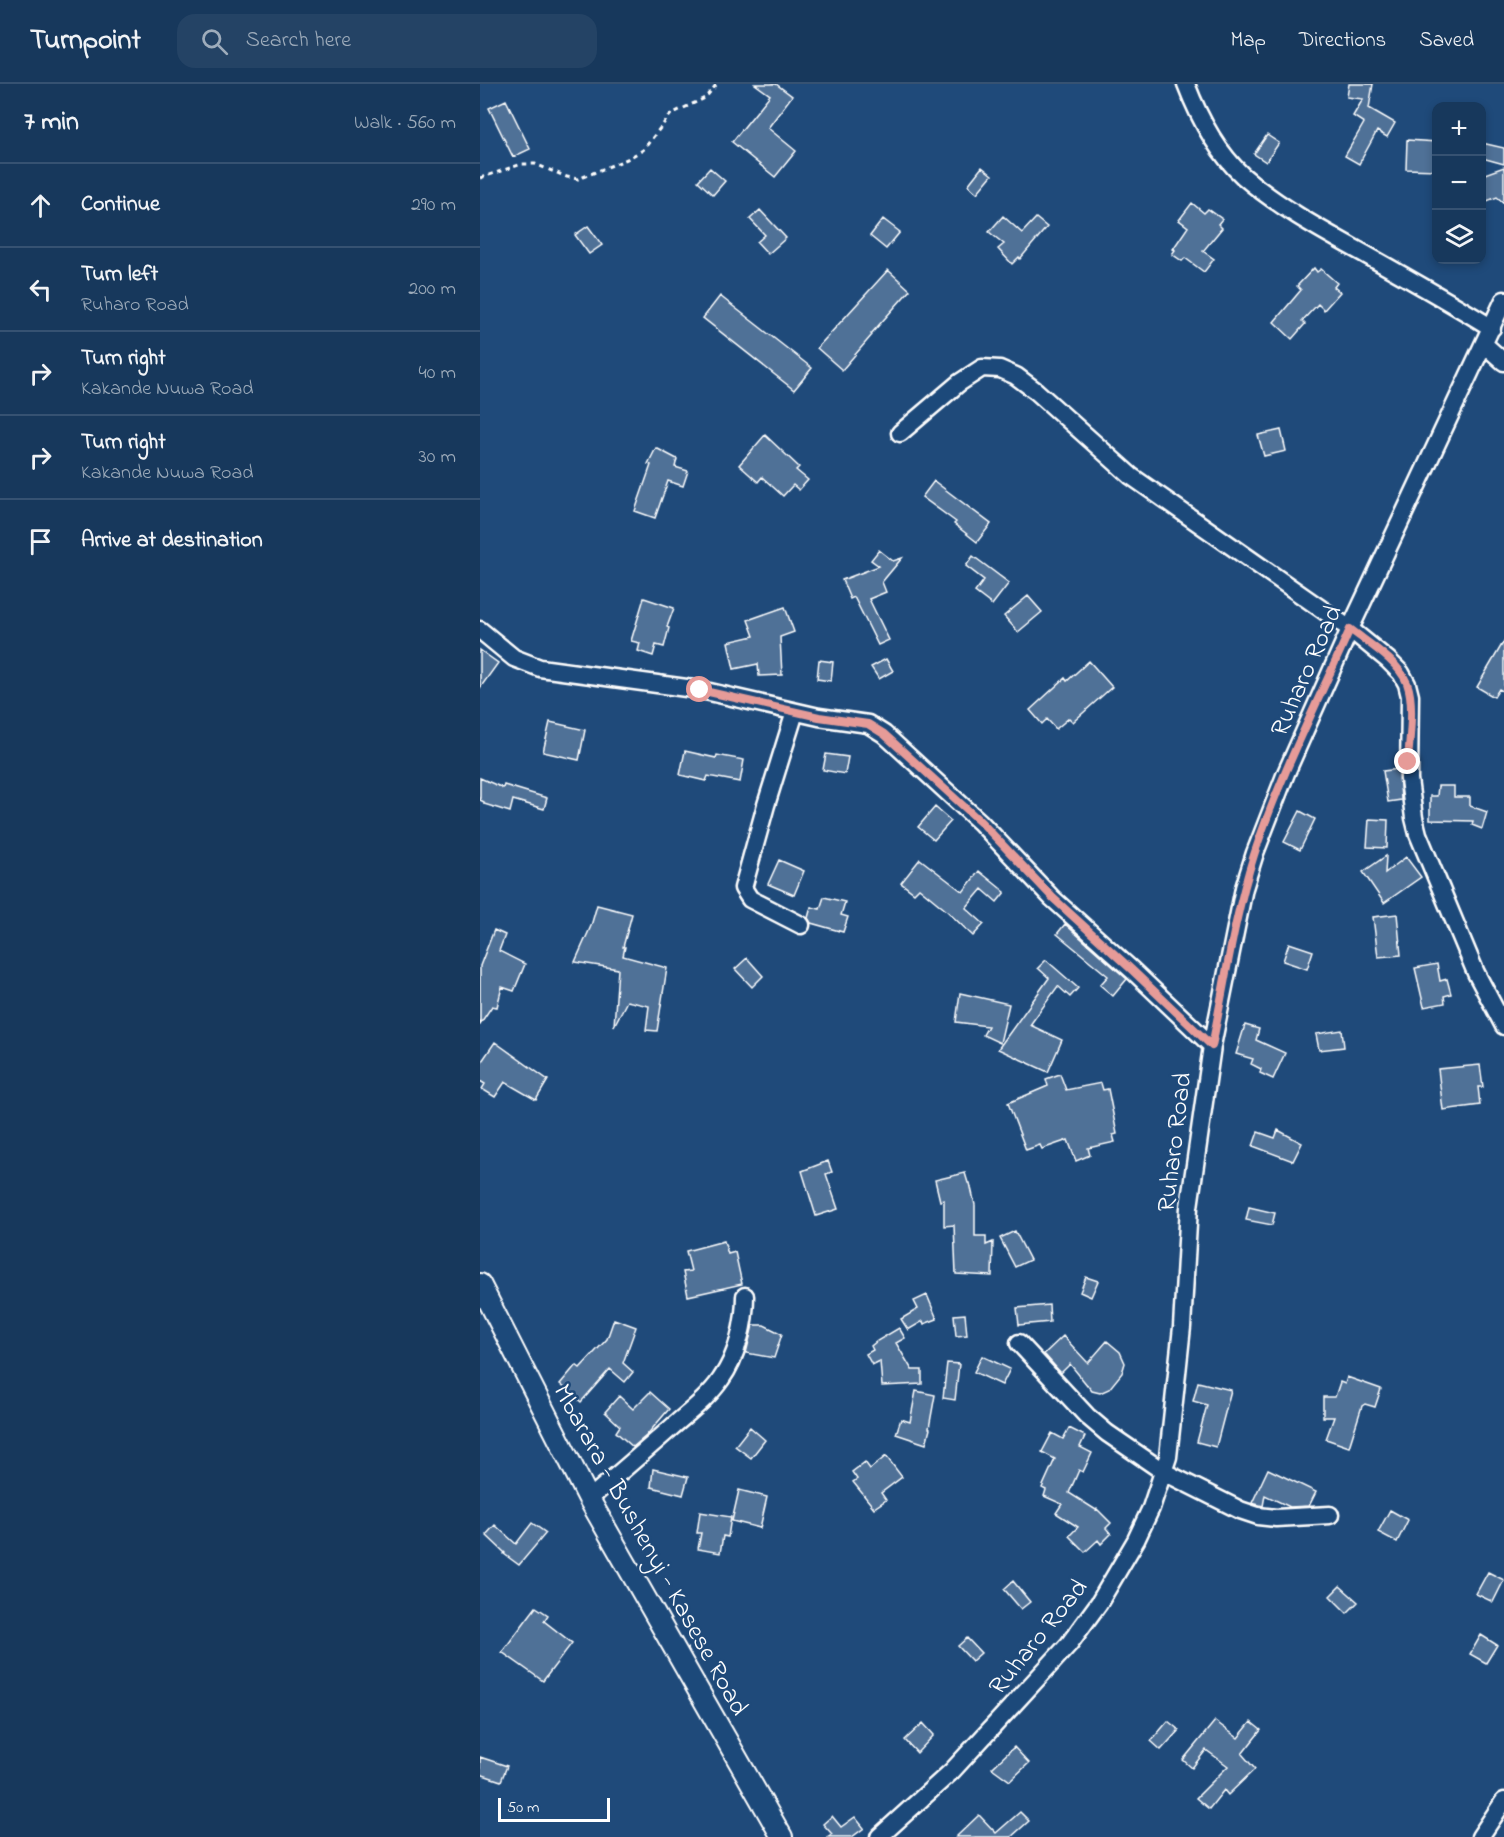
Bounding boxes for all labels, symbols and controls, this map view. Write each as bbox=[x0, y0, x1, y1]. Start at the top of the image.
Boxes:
search box bbox=[177, 14, 597, 68]
text: Turnpoint bbox=[30, 21, 141, 62]
icon: search bbox=[198, 25, 231, 58]
text: Search here bbox=[246, 25, 351, 57]
text: Map bbox=[1230, 26, 1266, 56]
text: Directions bbox=[1299, 26, 1386, 56]
text: Saved bbox=[1419, 26, 1474, 56]
map controls bbox=[1432, 102, 1486, 264]
button: + bbox=[1432, 102, 1486, 156]
text: 7 min bbox=[24, 104, 79, 142]
text: Walk · 560 m bbox=[354, 109, 456, 138]
button: − bbox=[1432, 156, 1486, 210]
icon: ahead bbox=[24, 189, 57, 222]
text: Continue bbox=[81, 189, 160, 221]
text: 290 m bbox=[411, 191, 456, 220]
button: layers bbox=[1432, 210, 1486, 264]
text: Turn left bbox=[81, 259, 158, 291]
icon: left bbox=[24, 273, 57, 306]
text: 200 m bbox=[408, 275, 456, 304]
text: Ruharo Road bbox=[81, 291, 189, 320]
text: Turn right bbox=[81, 343, 166, 375]
icon: right bbox=[24, 357, 57, 390]
text: 40 m bbox=[419, 359, 456, 388]
text: Kakande Nuwa Road bbox=[81, 375, 253, 404]
text: Turn right bbox=[81, 427, 166, 459]
icon: right bbox=[24, 441, 57, 474]
text: 30 m bbox=[419, 443, 456, 472]
text: Kakande Nuwa Road bbox=[81, 459, 253, 488]
icon: arrive bbox=[24, 525, 57, 558]
text: Arrive at destination bbox=[81, 525, 263, 557]
street label: Ruharo Road bbox=[1262, 599, 1354, 743]
route start bbox=[686, 676, 712, 702]
route end bbox=[1394, 748, 1420, 774]
street label: Ruharo Road bbox=[1149, 1070, 1203, 1214]
street label: Mbarara - Bushenyi - Kasese Road bbox=[542, 1378, 757, 1724]
street label: Ruharo Road bbox=[980, 1571, 1098, 1704]
scale bar bbox=[498, 1795, 610, 1822]
text: 50 m bbox=[507, 1796, 539, 1820]

